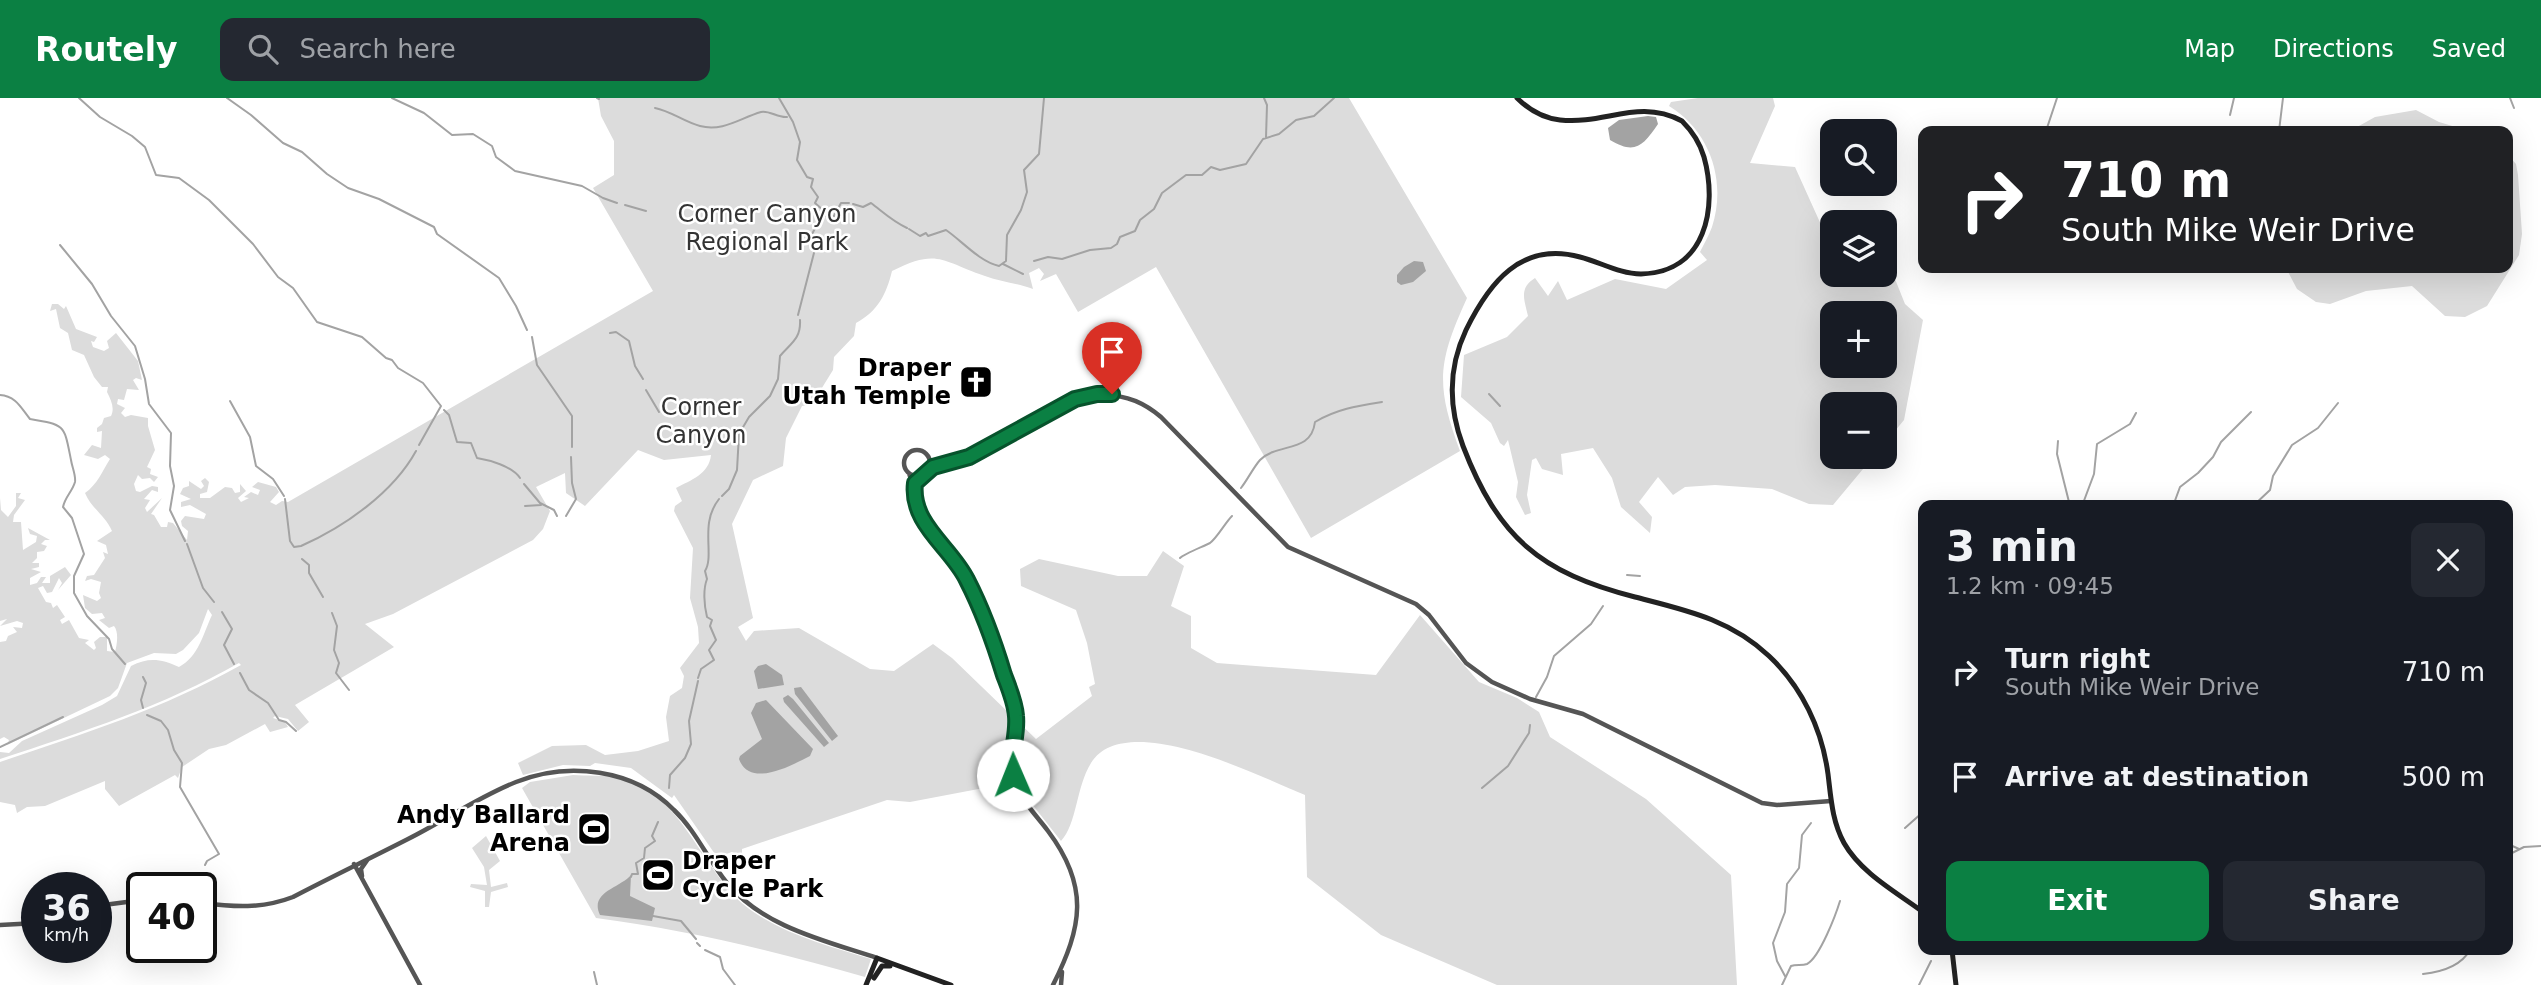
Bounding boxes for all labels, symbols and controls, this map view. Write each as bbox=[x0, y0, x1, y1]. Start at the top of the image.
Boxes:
search box bbox=[220, 18, 710, 81]
text: Routely bbox=[35, 30, 178, 69]
icon: search bbox=[244, 30, 282, 68]
text: Search here bbox=[300, 34, 456, 64]
text: Map bbox=[2184, 35, 2235, 63]
text: Directions bbox=[2273, 35, 2394, 63]
text: Saved bbox=[2432, 35, 2506, 63]
map controls bbox=[1820, 119, 1897, 469]
button: search bbox=[1820, 119, 1897, 196]
text: 710 m bbox=[2061, 152, 2231, 209]
icon: right bbox=[1946, 154, 2037, 245]
park label: Corner Canyon Regional Park bbox=[677, 200, 857, 256]
button: layers bbox=[1820, 210, 1897, 287]
text: South Mike Weir Drive bbox=[2061, 211, 2415, 249]
button: + bbox=[1820, 301, 1897, 378]
pin bbox=[1082, 322, 1142, 394]
icon: arrive bbox=[1093, 333, 1131, 371]
place label: Draper Utah Temple bbox=[782, 354, 951, 410]
church icon: Draper Utah Temple bbox=[957, 363, 995, 401]
button: − bbox=[1820, 392, 1897, 469]
park label: Corner Canyon bbox=[656, 393, 746, 449]
text: 3 min bbox=[1946, 522, 2078, 571]
button: close bbox=[2411, 523, 2485, 597]
text: 1.2 km · 09:45 bbox=[1946, 573, 2114, 599]
text: Turn right bbox=[2005, 644, 2150, 674]
icon: right bbox=[1946, 653, 1984, 691]
text: 710 m bbox=[2402, 657, 2485, 687]
text: South Mike Weir Drive bbox=[2005, 674, 2259, 700]
position arrow bbox=[976, 738, 1050, 812]
icon: arrive bbox=[1946, 758, 1984, 796]
text: Arrive at destination bbox=[2005, 762, 2309, 792]
text: 500 m bbox=[2402, 762, 2485, 792]
place label: Andy Ballard Arena bbox=[397, 801, 570, 857]
sports icon: Andy Ballard Arena bbox=[575, 810, 613, 848]
place label: Draper Cycle Park bbox=[682, 847, 824, 903]
sports icon: Draper Cycle Park bbox=[639, 856, 677, 894]
button: Exit bbox=[1946, 861, 2209, 941]
button: Share bbox=[2223, 861, 2485, 941]
speed limit sign: 40 bbox=[126, 872, 217, 963]
text: 36 bbox=[42, 888, 91, 928]
text: km/h bbox=[44, 924, 89, 945]

